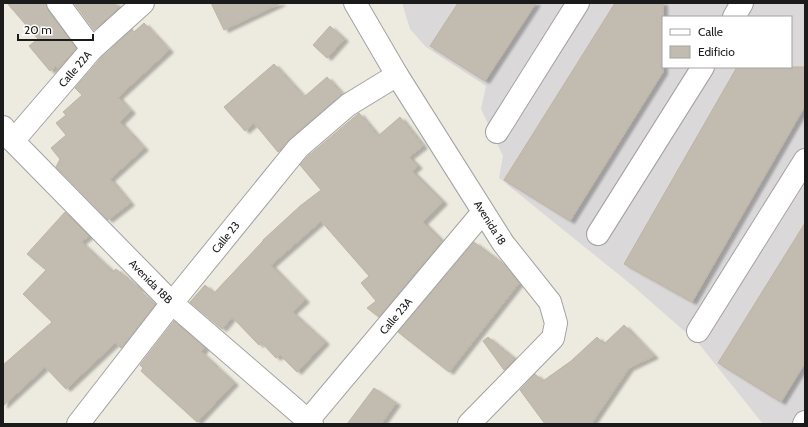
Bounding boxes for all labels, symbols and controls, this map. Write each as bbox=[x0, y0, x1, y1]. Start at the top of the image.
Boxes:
scale bar bbox=[18, 16, 93, 42]
legend bbox=[662, 16, 792, 68]
text: 20 m bbox=[24, 22, 52, 37]
text: Calle bbox=[698, 24, 723, 39]
text: Edificio bbox=[698, 44, 735, 59]
street label: Calle 22A bbox=[55, 48, 95, 90]
street label: Avenida 18 bbox=[471, 198, 509, 248]
street label: Calle 23 bbox=[208, 218, 243, 256]
street label: Avenida 18B bbox=[126, 256, 176, 307]
street label: Calle 23A bbox=[376, 295, 415, 337]

